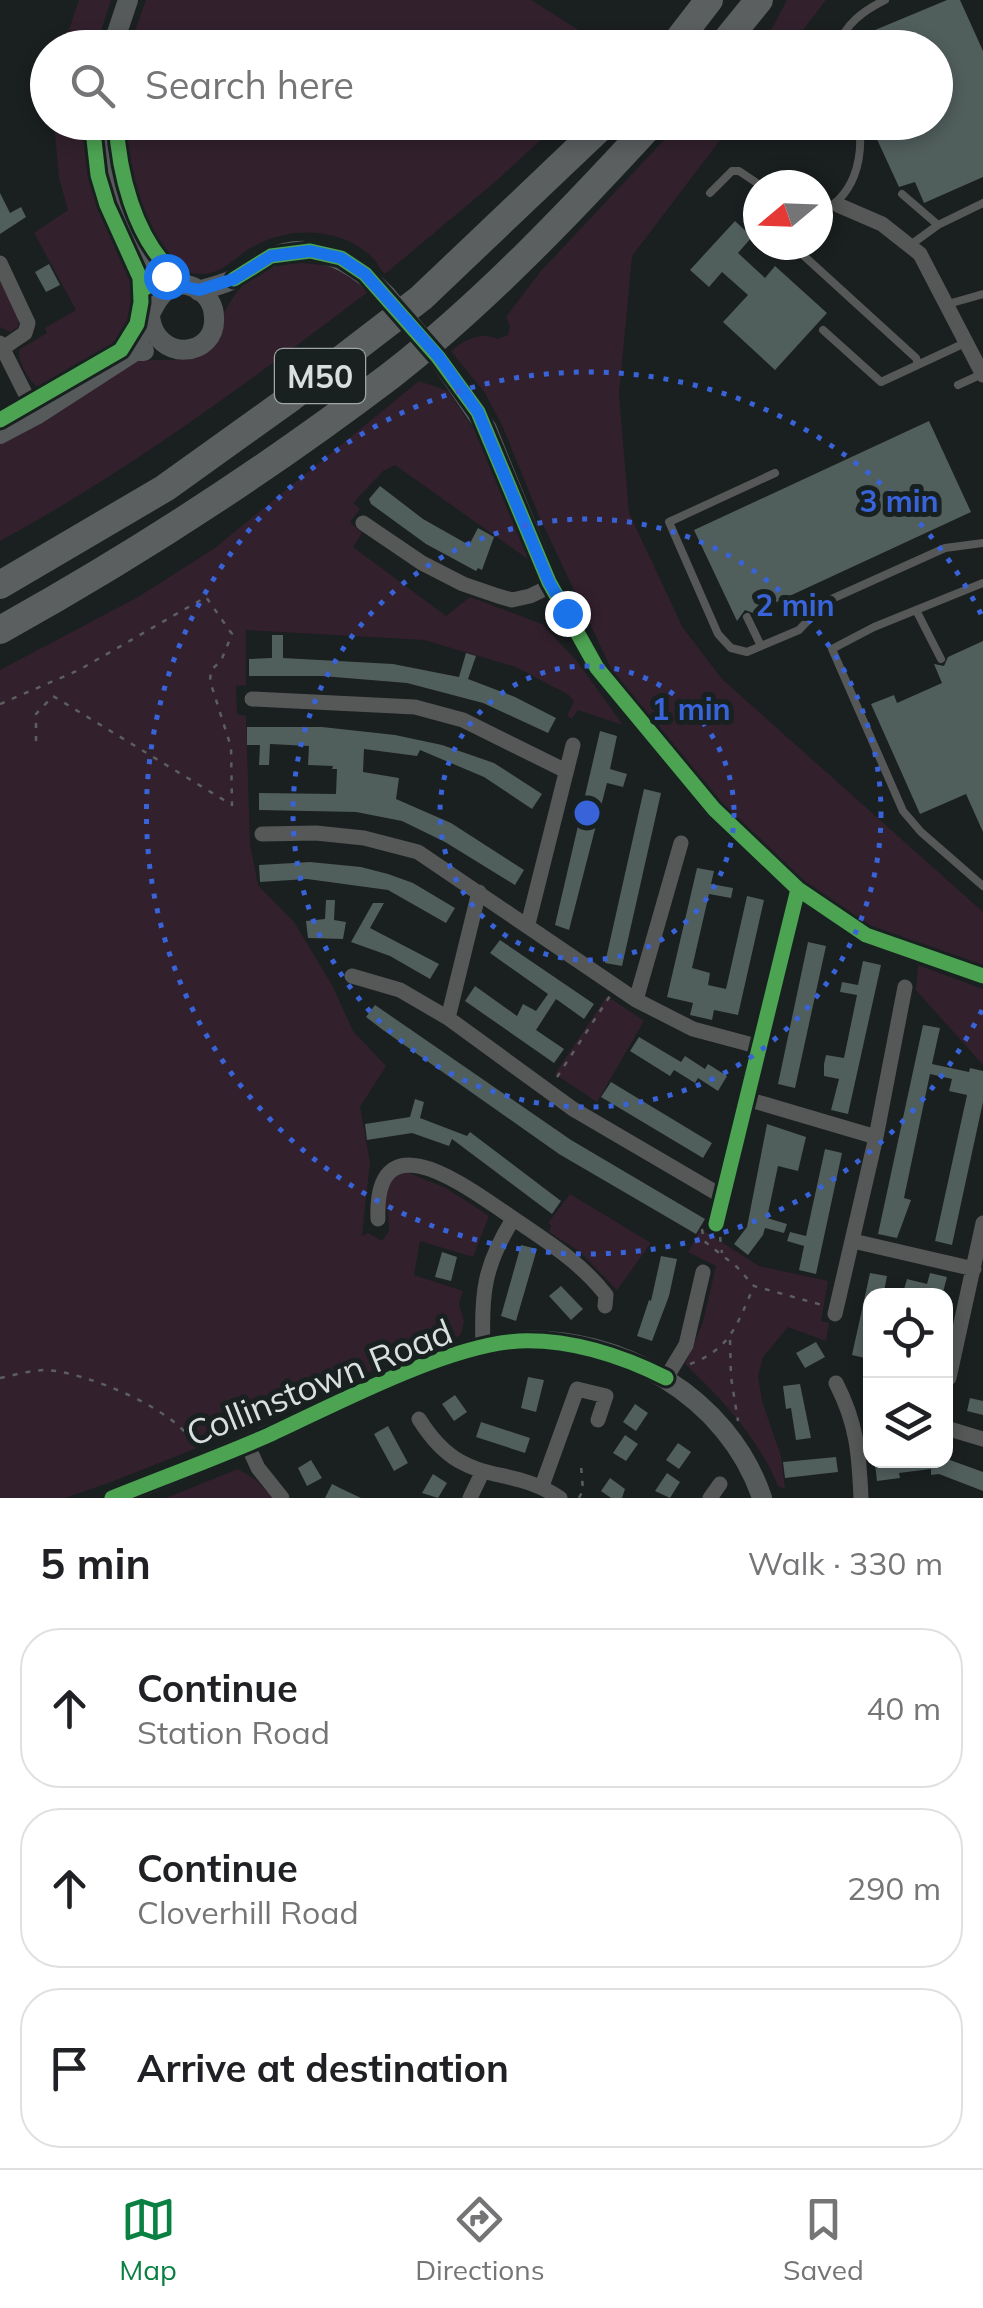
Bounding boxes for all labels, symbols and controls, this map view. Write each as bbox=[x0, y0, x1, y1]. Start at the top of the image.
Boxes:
search box bbox=[30, 30, 953, 140]
icon: search bbox=[65, 58, 120, 113]
text: Search here bbox=[145, 61, 354, 109]
north arrow bbox=[743, 170, 833, 260]
route start bbox=[144, 254, 190, 300]
road number: M50 bbox=[275, 349, 365, 403]
text: 3 min bbox=[859, 482, 939, 520]
text: 2 min bbox=[755, 586, 835, 624]
route end bbox=[545, 591, 591, 637]
text: 1 min bbox=[651, 690, 731, 728]
centre of rings bbox=[569, 795, 605, 831]
map controls bbox=[863, 1288, 953, 1468]
button: locate bbox=[863, 1288, 953, 1378]
street label: Collinstown Road bbox=[180, 1309, 458, 1455]
button: layers bbox=[863, 1378, 953, 1468]
text: 5 min bbox=[40, 1537, 151, 1590]
text: Walk · 330 m bbox=[748, 1543, 943, 1583]
text: Continue bbox=[137, 1664, 298, 1712]
icon: ahead bbox=[42, 1681, 97, 1736]
text: 40 m bbox=[866, 1688, 941, 1728]
text: Station Road bbox=[137, 1712, 330, 1752]
text: Continue bbox=[137, 1844, 298, 1892]
icon: ahead bbox=[42, 1861, 97, 1916]
text: 290 m bbox=[847, 1868, 941, 1908]
text: Cloverhill Road bbox=[137, 1892, 359, 1932]
icon: arrive bbox=[42, 2041, 97, 2096]
text: Arrive at destination bbox=[137, 2044, 509, 2092]
tab: Map bbox=[119, 2192, 177, 2287]
tab: Directions bbox=[415, 2192, 545, 2287]
tab: Saved bbox=[783, 2192, 864, 2287]

